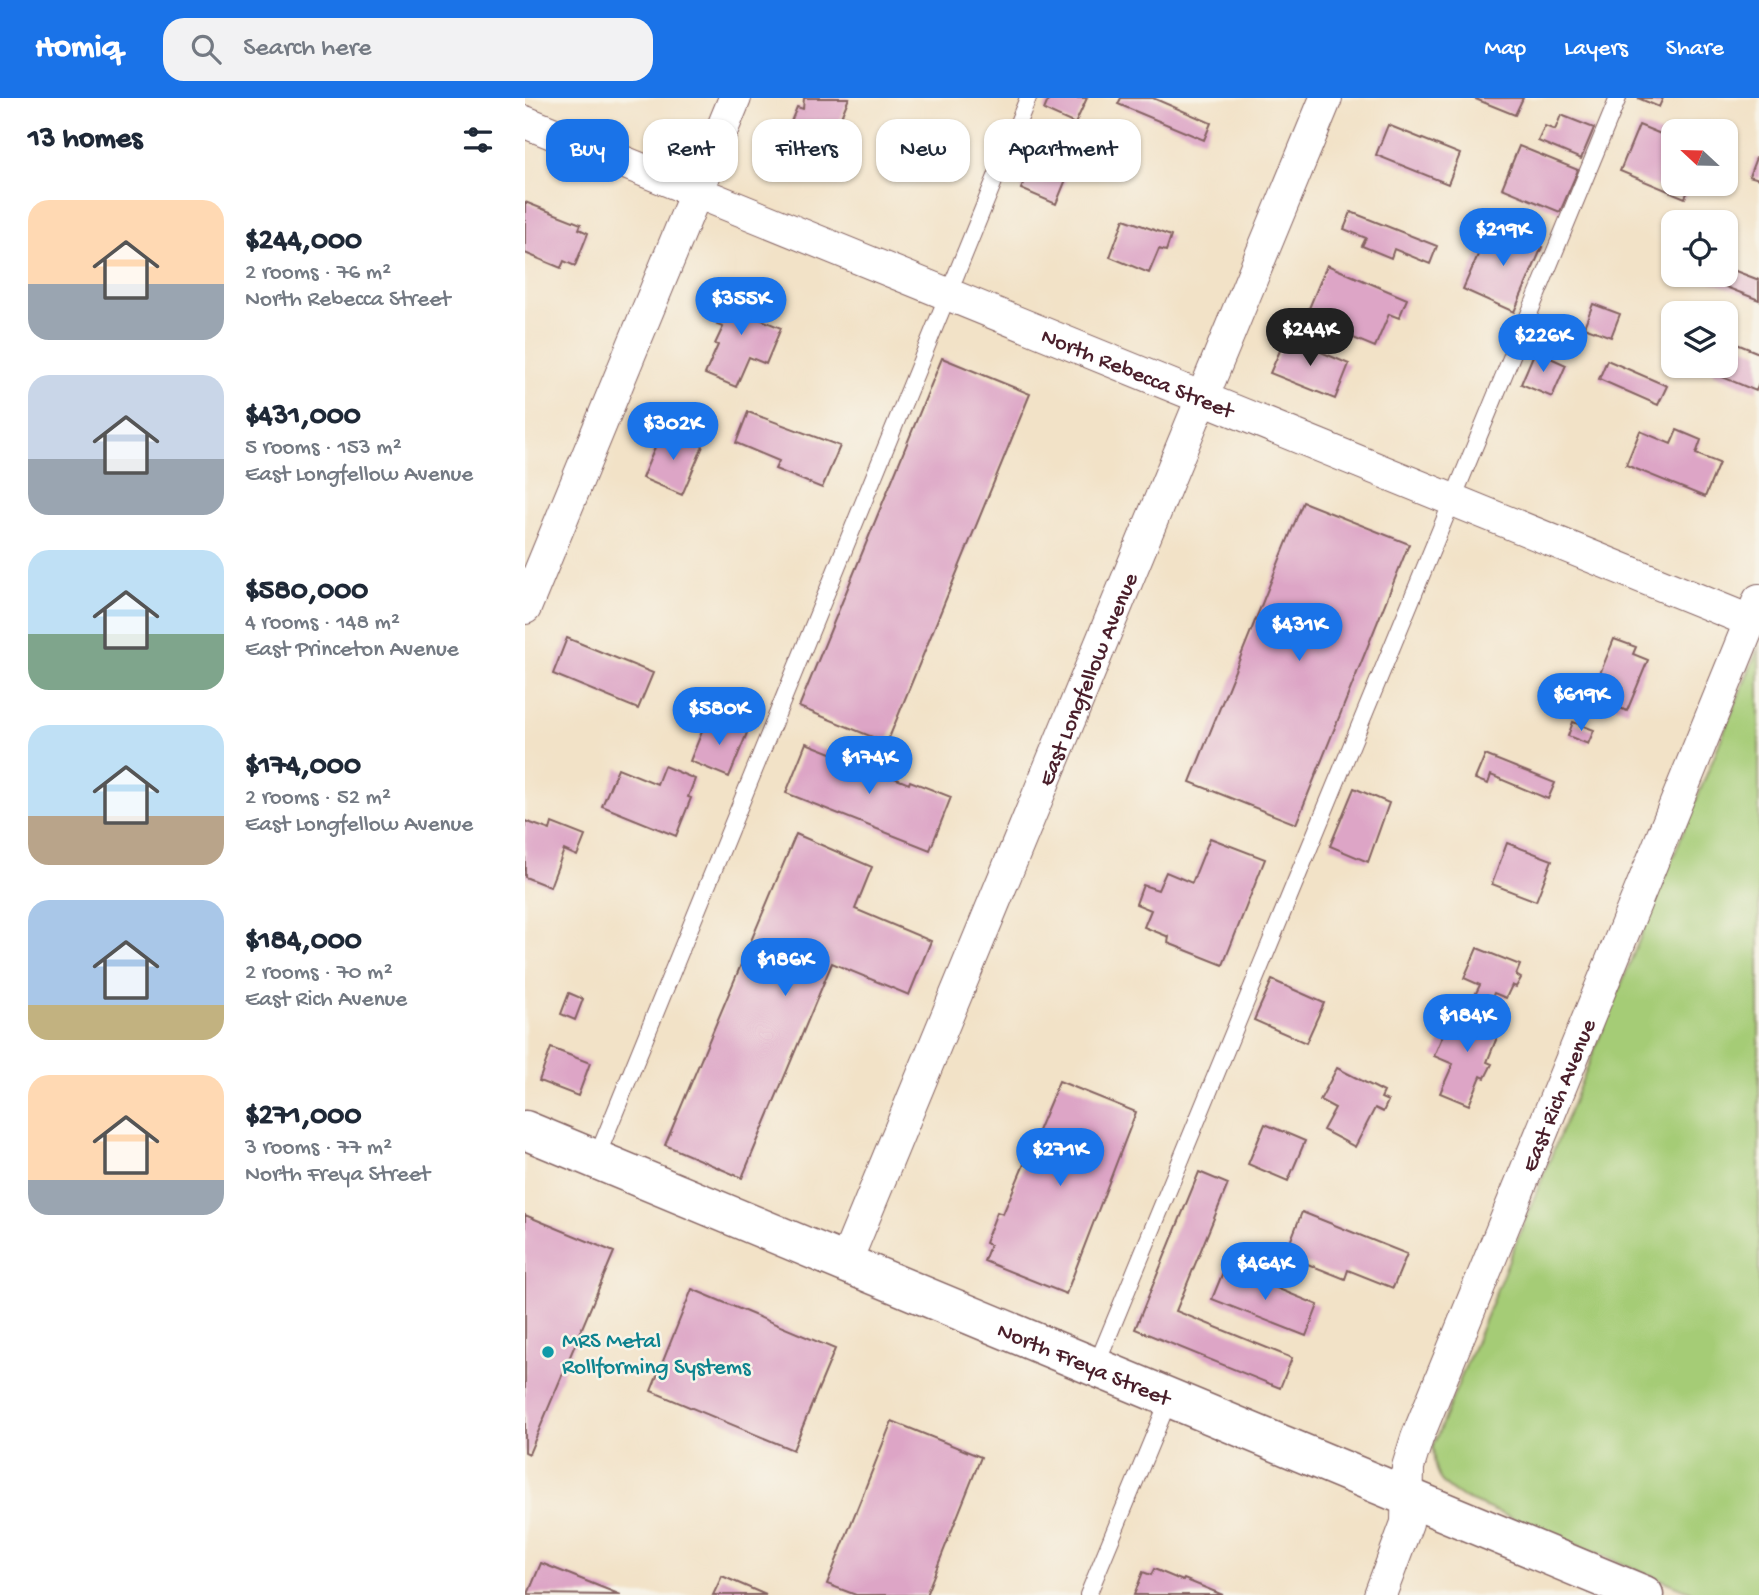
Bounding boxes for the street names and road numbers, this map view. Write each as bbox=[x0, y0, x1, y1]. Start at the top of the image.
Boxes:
street label: North Rebecca Street bbox=[1037, 324, 1239, 427]
street label: East Longfellow Avenue bbox=[1034, 568, 1146, 791]
street label: East Rich Avenue bbox=[1517, 1015, 1604, 1176]
street label: North Freya Street bbox=[993, 1318, 1175, 1414]

